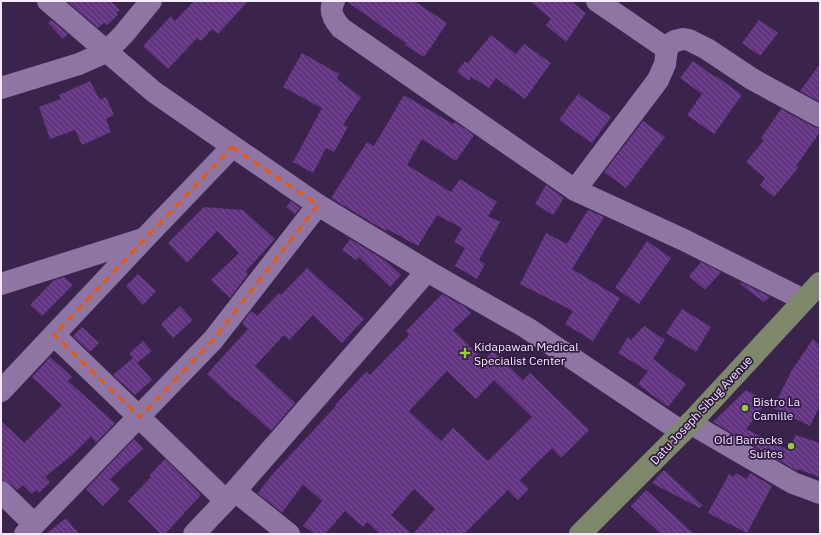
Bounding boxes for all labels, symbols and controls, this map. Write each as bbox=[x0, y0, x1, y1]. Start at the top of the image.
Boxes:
place label: Kidapawan Medical Specialist Center bbox=[474, 339, 578, 368]
marker: Kidapawan Medical Specialist Center bbox=[459, 347, 471, 359]
street label: Datu Joseph Sibug Avenue bbox=[647, 352, 756, 467]
place label: Bistro La Camille bbox=[753, 394, 801, 423]
marker: Bistro La Camille bbox=[740, 403, 750, 413]
place label: Old Barracks Suites bbox=[714, 432, 783, 461]
marker: Old Barracks Suites bbox=[786, 441, 796, 451]

